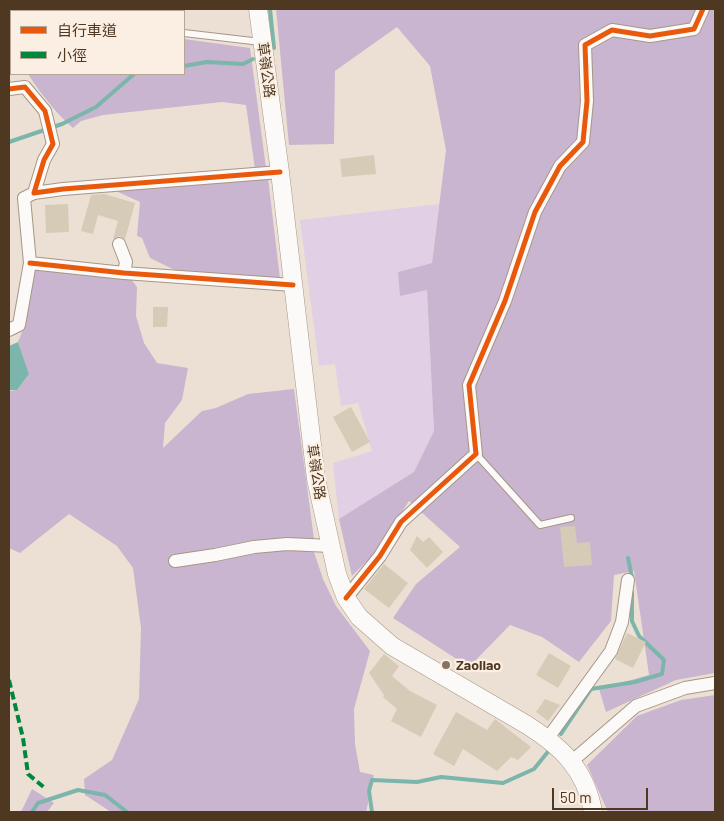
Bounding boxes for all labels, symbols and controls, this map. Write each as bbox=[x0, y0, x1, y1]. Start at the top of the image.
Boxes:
legend bbox=[10, 10, 185, 75]
text: 自行車道 bbox=[57, 21, 117, 39]
street label: 草嶺公路 bbox=[254, 41, 278, 99]
text: 小徑 bbox=[57, 46, 87, 64]
street label: 草嶺公路 bbox=[303, 443, 329, 501]
place label: Zaoliao bbox=[456, 657, 501, 673]
marker: Zaoliao bbox=[440, 659, 452, 671]
scale bar bbox=[554, 778, 650, 810]
text: 50 m bbox=[560, 788, 592, 806]

